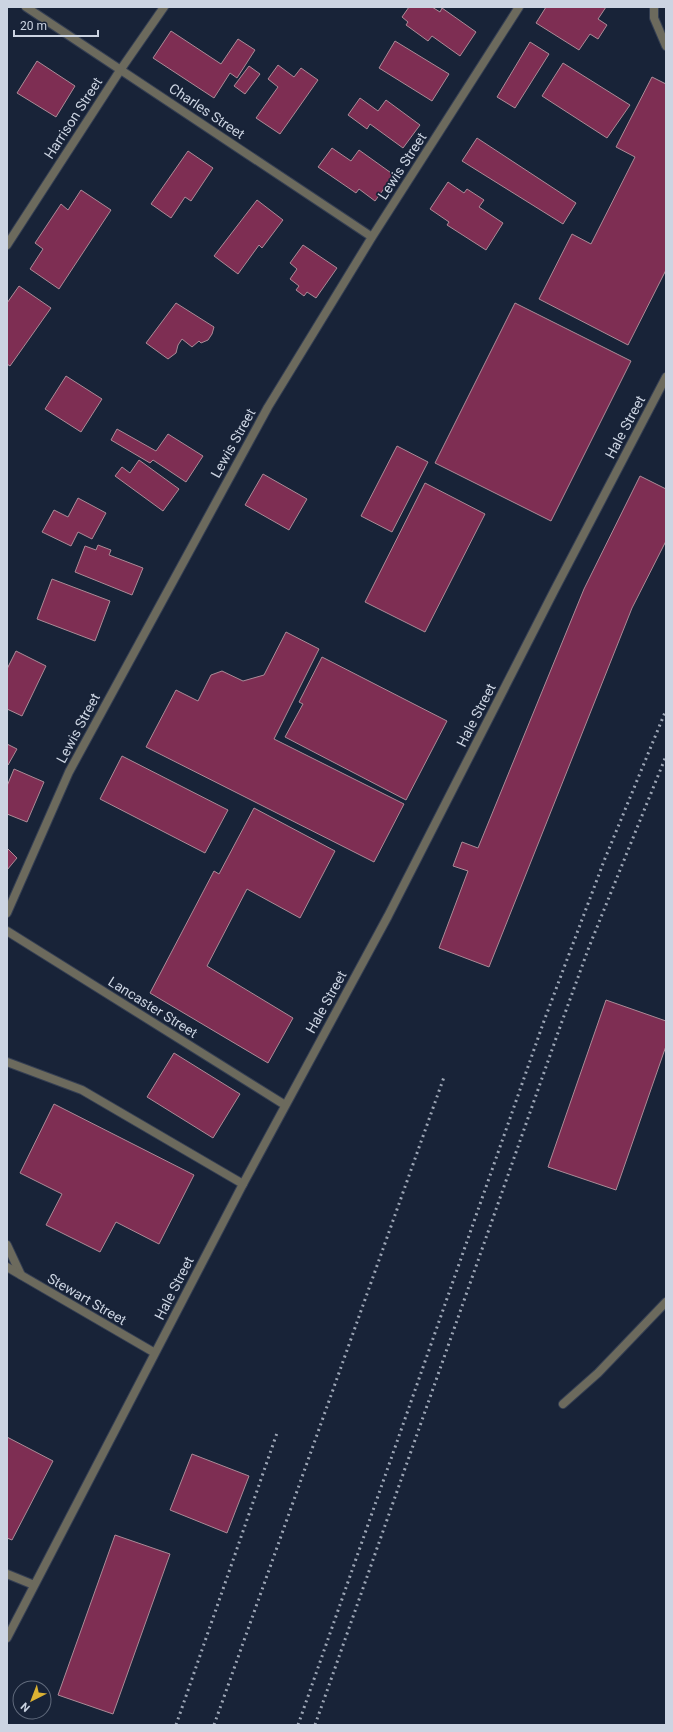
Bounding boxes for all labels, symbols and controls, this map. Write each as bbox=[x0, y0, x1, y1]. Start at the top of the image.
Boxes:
scale bar bbox=[14, 12, 98, 38]
text: 20 m bbox=[20, 19, 47, 33]
street label: Harrison Street bbox=[41, 74, 105, 162]
street label: Charles Street bbox=[166, 80, 248, 142]
street label: Lewis Street bbox=[374, 129, 430, 202]
street label: Hale Street bbox=[602, 392, 648, 461]
street label: Lewis Street bbox=[207, 405, 259, 480]
street label: Hale Street bbox=[453, 680, 499, 749]
street label: Lewis Street bbox=[53, 690, 103, 766]
street label: Hale Street bbox=[302, 968, 350, 1036]
street label: Lancaster Street bbox=[105, 973, 201, 1041]
street label: Hale Street bbox=[151, 1253, 197, 1322]
street label: Stewart Street bbox=[45, 1270, 130, 1328]
north arrow bbox=[12, 1680, 52, 1720]
text: N bbox=[18, 1699, 33, 1714]

